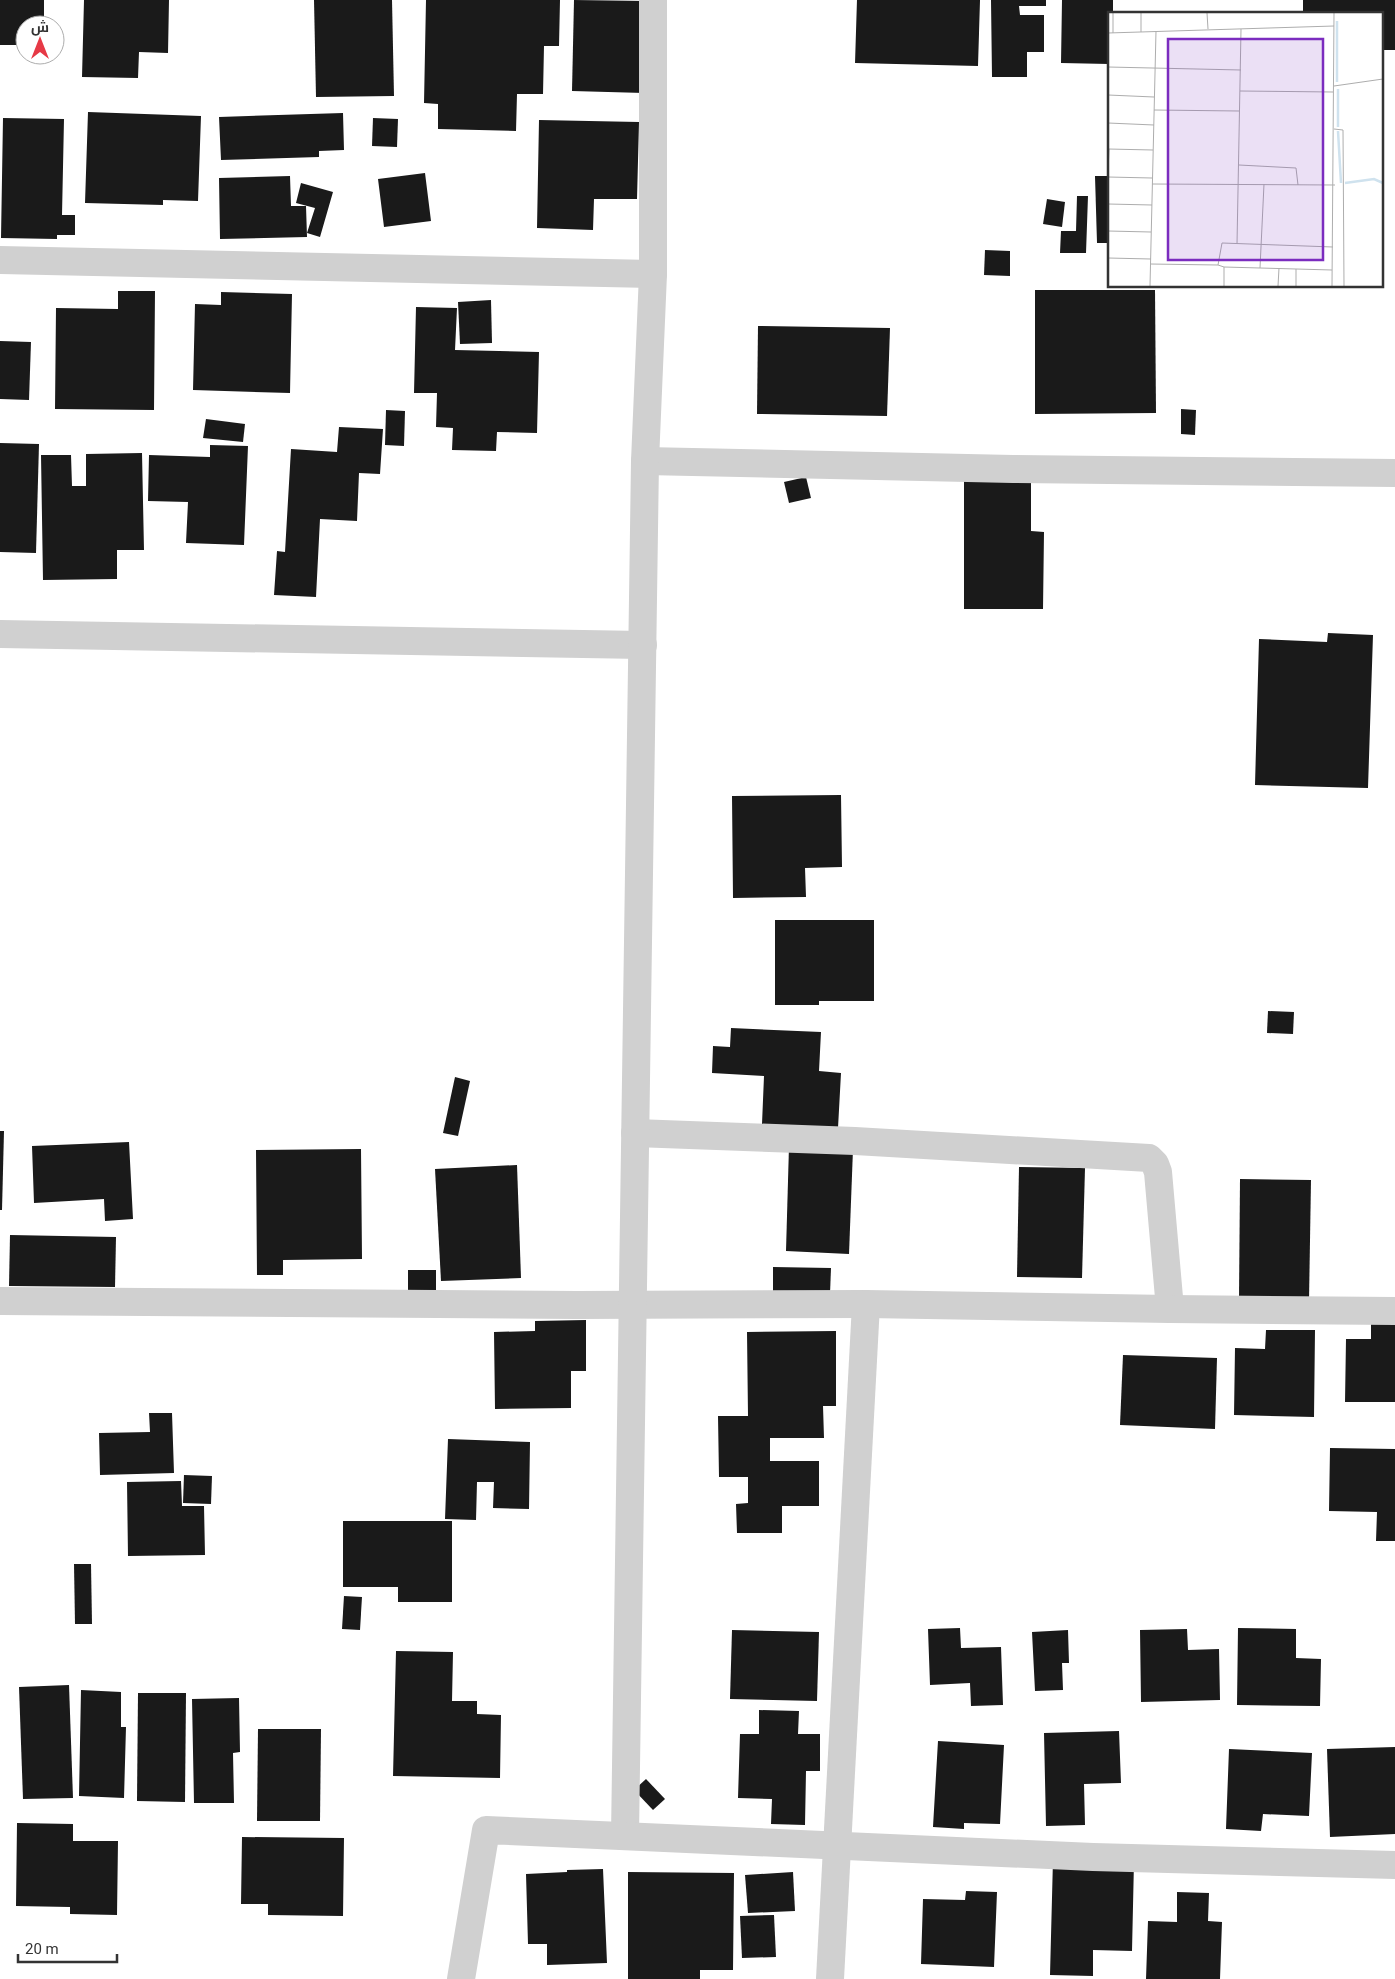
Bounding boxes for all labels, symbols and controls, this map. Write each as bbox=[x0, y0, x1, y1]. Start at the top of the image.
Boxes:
inset map bbox=[1108, 12, 1382, 288]
north arrow bbox=[15, 15, 65, 65]
text: ش bbox=[31, 19, 49, 36]
scale bar bbox=[18, 1932, 116, 1964]
text: 20 m bbox=[25, 1940, 59, 1958]

